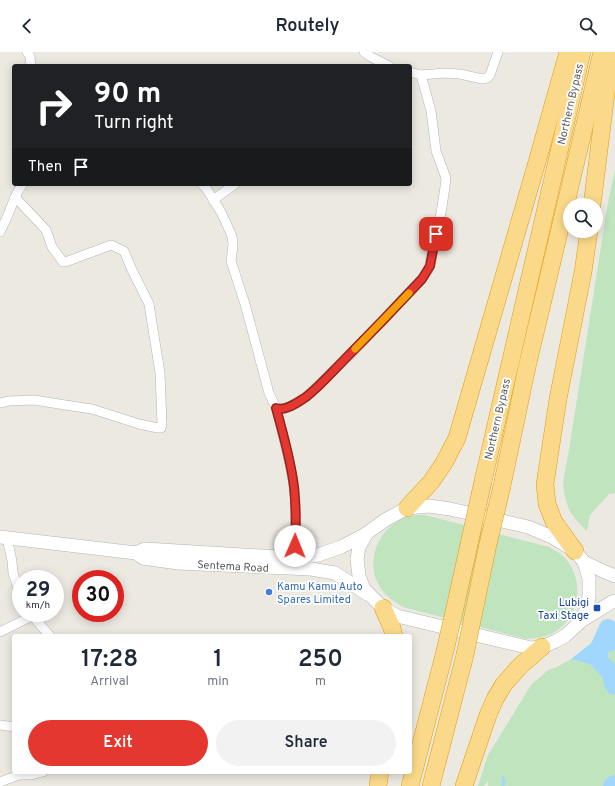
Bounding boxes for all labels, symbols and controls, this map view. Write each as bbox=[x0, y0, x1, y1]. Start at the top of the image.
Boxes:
icon: back bbox=[16, 15, 38, 37]
text: Routely bbox=[275, 15, 340, 38]
icon: search bbox=[577, 15, 599, 37]
street label: Northern Bypass bbox=[555, 62, 587, 146]
text: 90 m bbox=[94, 77, 161, 113]
icon: right bbox=[28, 80, 80, 132]
text: Turn right bbox=[94, 112, 174, 135]
icon: arrive bbox=[70, 156, 92, 178]
text: Then bbox=[28, 158, 62, 177]
map controls bbox=[563, 198, 603, 238]
button: search bbox=[563, 198, 603, 238]
pin bbox=[419, 217, 453, 251]
icon: arrive bbox=[425, 223, 447, 245]
street label: Northern Bypass bbox=[482, 377, 514, 461]
position arrow bbox=[274, 525, 316, 567]
street label: Sentema Road bbox=[197, 558, 269, 576]
speed limit sign: 30 bbox=[72, 570, 124, 622]
text: 29 bbox=[26, 578, 50, 604]
place label: Kamu Kamu Auto Spares Limited bbox=[277, 580, 363, 607]
marker: Kamu Kamu Auto Spares Limited bbox=[264, 587, 274, 597]
place label: Lubigi Taxi Stage bbox=[538, 596, 589, 623]
text: km/h bbox=[26, 599, 50, 612]
marker: Lubigi Taxi Stage bbox=[592, 603, 602, 613]
text: 17:28 bbox=[81, 645, 138, 675]
text: 1 bbox=[213, 645, 223, 675]
text: 250 bbox=[298, 645, 343, 675]
text: Arrival bbox=[90, 674, 129, 690]
text: min bbox=[207, 674, 229, 690]
text: m bbox=[315, 674, 326, 690]
button: Exit bbox=[28, 720, 208, 766]
button: Share bbox=[216, 720, 396, 766]

